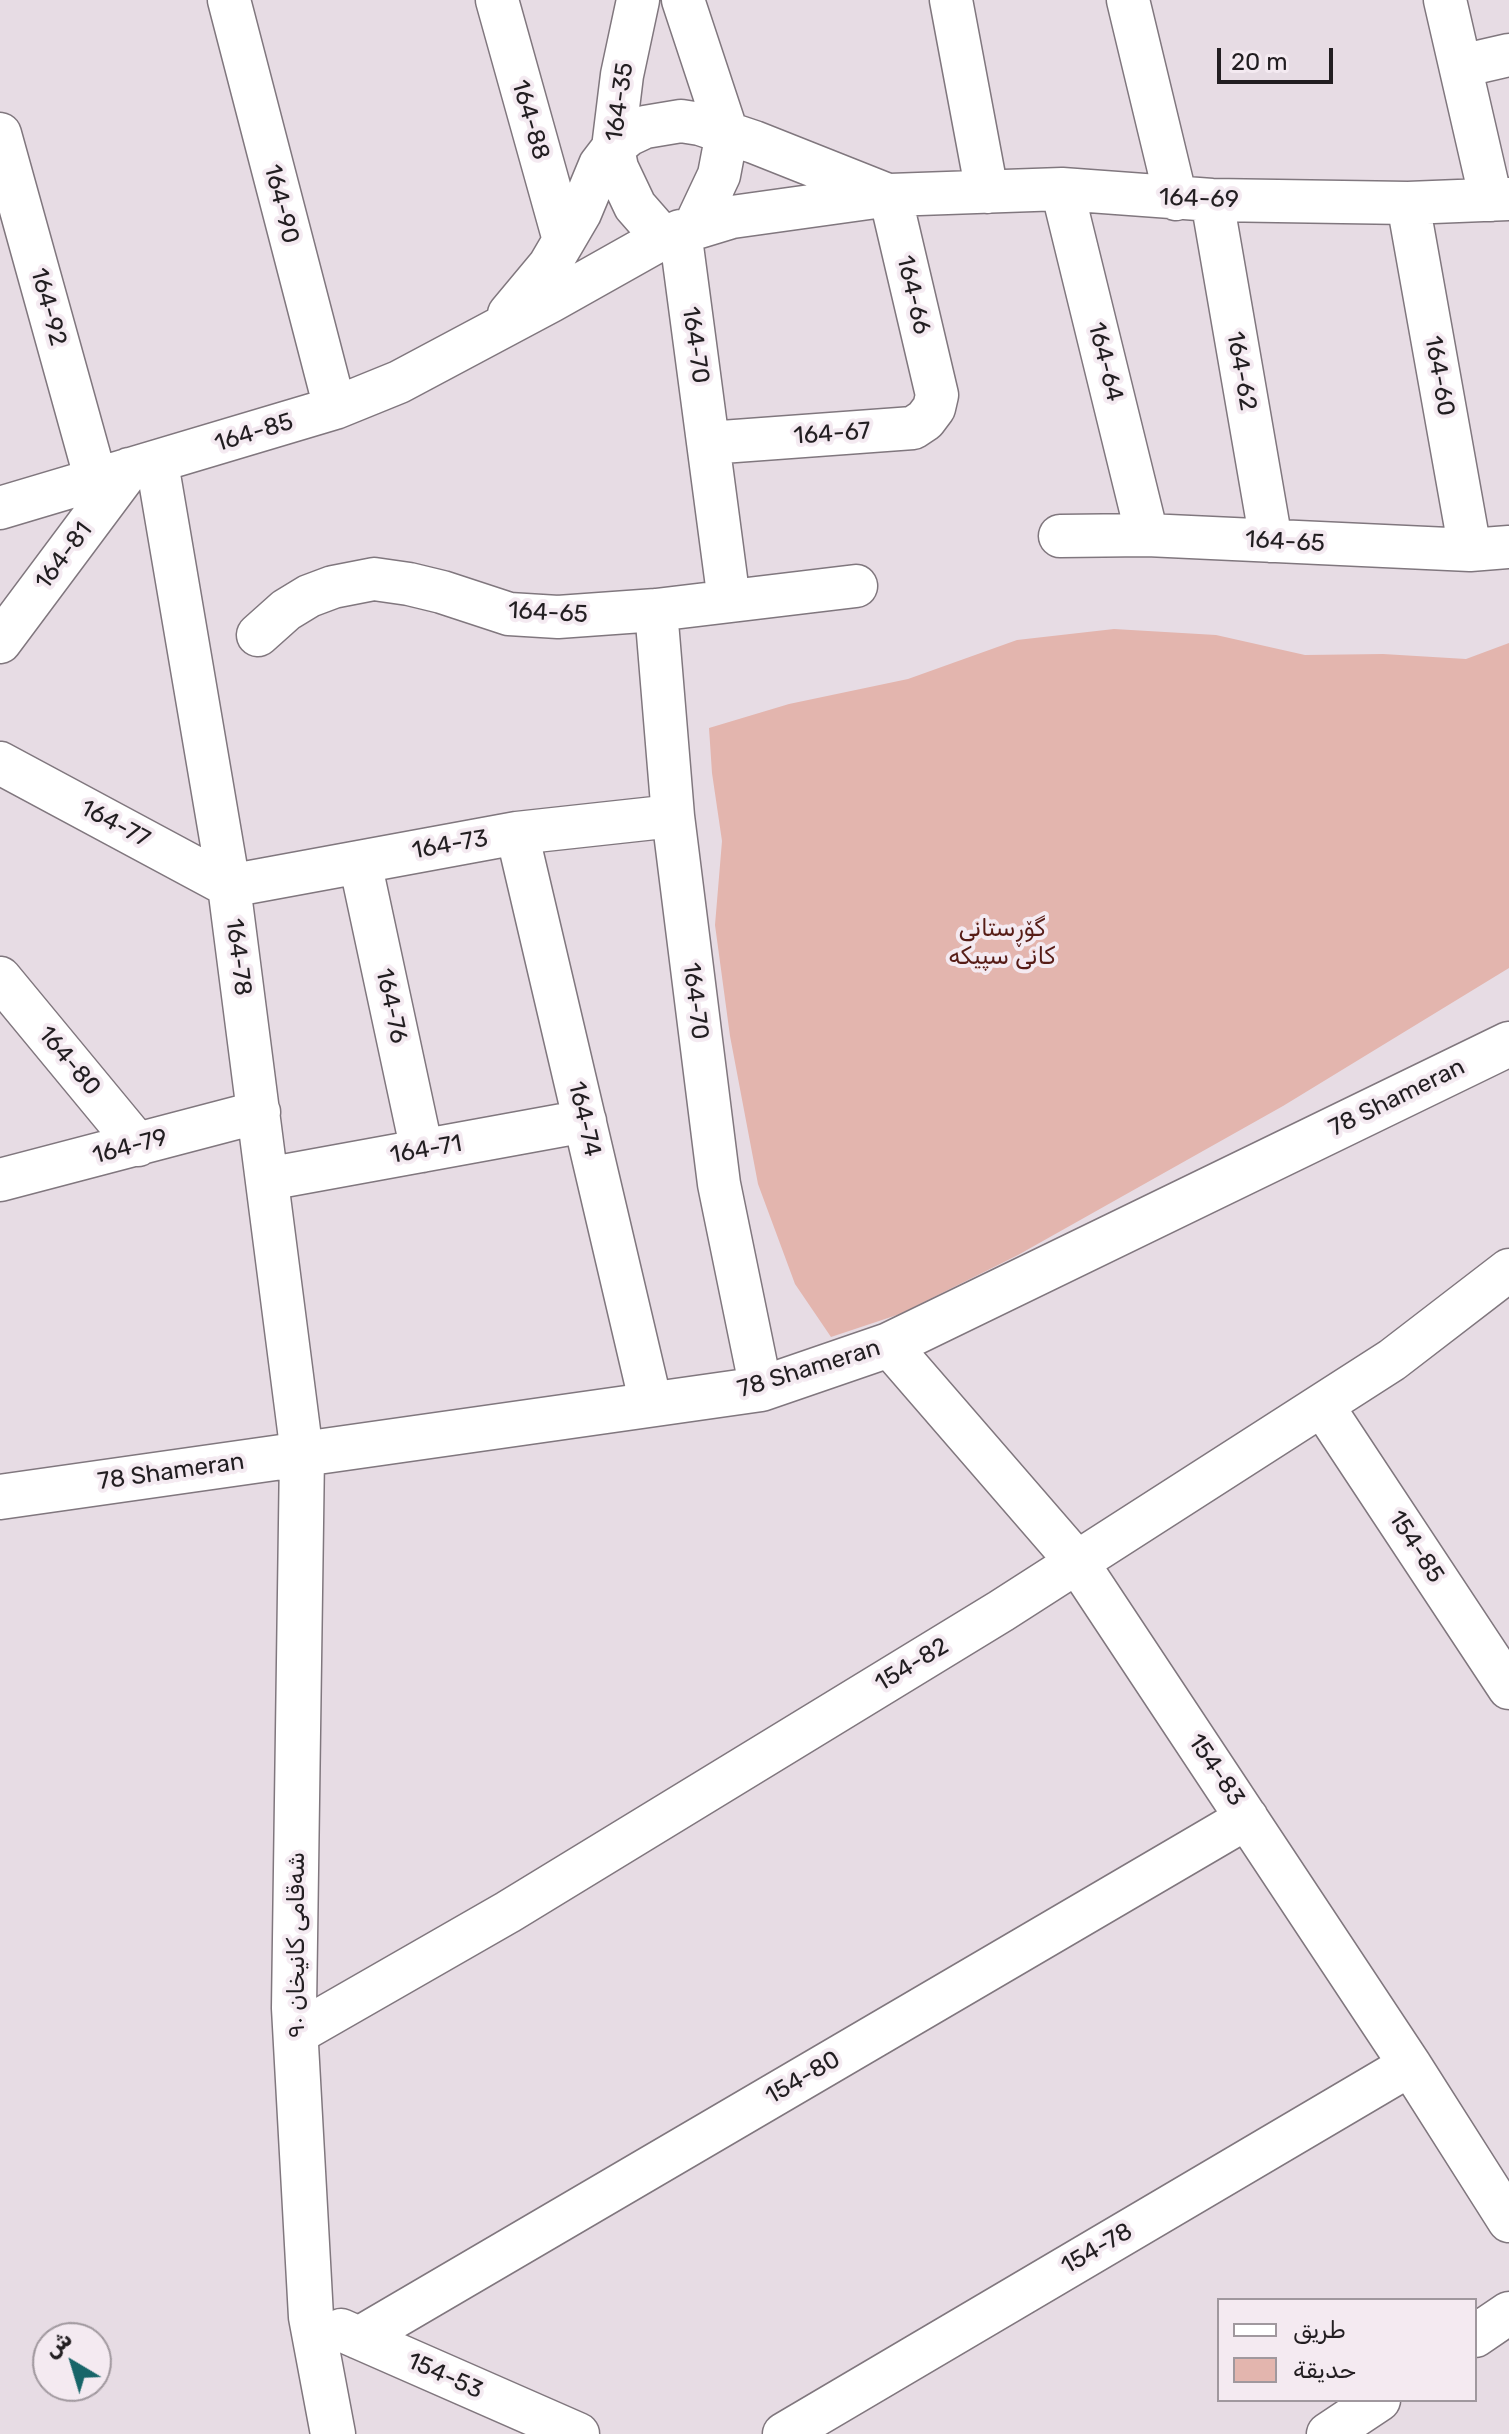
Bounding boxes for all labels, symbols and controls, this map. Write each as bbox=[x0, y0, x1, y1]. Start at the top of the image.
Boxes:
scale bar bbox=[1221, 32, 1337, 82]
text: 20 m bbox=[1231, 48, 1288, 76]
street label: 164-35 bbox=[600, 61, 640, 143]
street label: 164-88 bbox=[505, 77, 555, 163]
street label: 164-90 bbox=[257, 161, 305, 247]
street label: 164-69 bbox=[1159, 183, 1239, 215]
street label: 164-66 bbox=[890, 253, 936, 337]
street label: 164-92 bbox=[24, 265, 72, 349]
street label: 164-70 bbox=[675, 305, 715, 385]
street label: 164-64 bbox=[1081, 319, 1129, 405]
street label: 164-62 bbox=[1220, 329, 1262, 413]
street label: 164-60 bbox=[1418, 334, 1460, 418]
street label: 164-85 bbox=[211, 407, 297, 459]
street label: 164-67 bbox=[792, 417, 872, 451]
street label: 164-81 bbox=[29, 517, 99, 595]
street label: 164-65 bbox=[1244, 526, 1326, 558]
street label: 164-65 bbox=[507, 597, 589, 629]
street label: 164-77 bbox=[75, 794, 155, 854]
street label: 164-73 bbox=[410, 824, 490, 866]
park label: گۆڕستانی کانی سپیکە bbox=[949, 915, 1055, 971]
street label: 164-78 bbox=[219, 917, 257, 997]
street label: 164-70 bbox=[676, 961, 714, 1041]
street label: 164-76 bbox=[369, 966, 413, 1046]
street label: 164-80 bbox=[32, 1020, 106, 1102]
street label: 78 Shameran bbox=[1324, 1053, 1470, 1143]
street label: 164-74 bbox=[561, 1079, 607, 1159]
street label: 164-79 bbox=[89, 1123, 171, 1171]
street label: 164-71 bbox=[388, 1130, 464, 1170]
street label: 78 Shameran bbox=[734, 1334, 884, 1404]
street label: 78 Shameran bbox=[96, 1447, 246, 1497]
street label: 154-85 bbox=[1382, 1505, 1450, 1589]
street label: 154-82 bbox=[870, 1632, 954, 1698]
street label: 154-83 bbox=[1181, 1728, 1251, 1812]
street label: شەقامی کانیخان ٩٠ bbox=[283, 1852, 311, 2038]
street label: 154-80 bbox=[760, 2045, 846, 2111]
street label: 154-78 bbox=[1056, 2217, 1138, 2281]
legend bbox=[1217, 2298, 1477, 2402]
text: طريق bbox=[1293, 2316, 1346, 2344]
north arrow bbox=[32, 2322, 112, 2402]
text: ش bbox=[39, 2325, 77, 2363]
street label: 154-53 bbox=[403, 2347, 487, 2405]
text: حديقة bbox=[1293, 2356, 1356, 2384]

